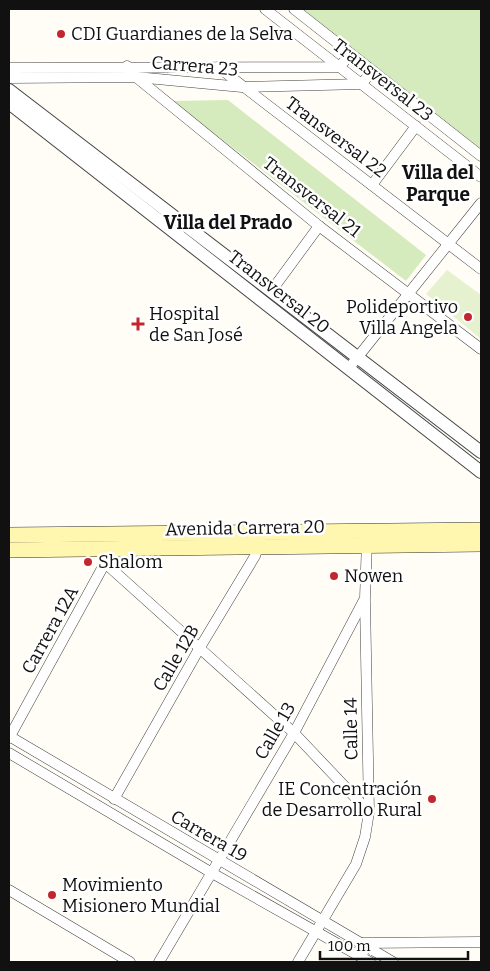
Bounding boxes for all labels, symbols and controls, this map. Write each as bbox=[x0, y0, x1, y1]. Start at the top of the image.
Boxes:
place label: CDI Guardianes de la Selva bbox=[71, 23, 293, 45]
marker: CDI Guardianes de la Selva bbox=[55, 28, 67, 40]
street label: Transversal 23 bbox=[329, 34, 437, 126]
street label: Carrera 23 bbox=[151, 51, 239, 81]
street label: Transversal 22 bbox=[281, 92, 391, 182]
street label: Transversal 21 bbox=[259, 152, 366, 242]
district label: Villa del Parque bbox=[402, 161, 474, 206]
district label: Villa del Prado bbox=[164, 211, 292, 234]
street label: Transversal 20 bbox=[224, 246, 334, 338]
place label: Polideportivo Villa Angela bbox=[346, 296, 458, 339]
place label: Hospital de San José bbox=[149, 303, 243, 346]
marker: Polideportivo Villa Angela bbox=[462, 311, 474, 323]
marker: Hospital de San José bbox=[131, 317, 145, 331]
street label: Avenida Carrera 20 bbox=[165, 516, 325, 540]
place label: Shalom bbox=[98, 551, 163, 573]
marker: Shalom bbox=[82, 556, 94, 568]
place label: Nowen bbox=[344, 565, 404, 587]
marker: Nowen bbox=[328, 570, 340, 582]
street label: Carrera 12A bbox=[17, 582, 83, 678]
street label: Calle 12B bbox=[148, 621, 204, 695]
street label: Calle 14 bbox=[339, 697, 363, 761]
street label: Calle 13 bbox=[250, 698, 300, 764]
place label: IE Concentración de Desarrollo Rural bbox=[262, 778, 423, 821]
marker: IE Concentración de Desarrollo Rural bbox=[426, 793, 438, 805]
street label: Carrera 19 bbox=[167, 805, 251, 867]
place label: Movimiento Misionero Mundial bbox=[62, 874, 220, 917]
marker: Movimiento Misionero Mundial bbox=[46, 889, 58, 901]
scale bar bbox=[320, 928, 468, 960]
text: 100 m bbox=[328, 937, 371, 955]

